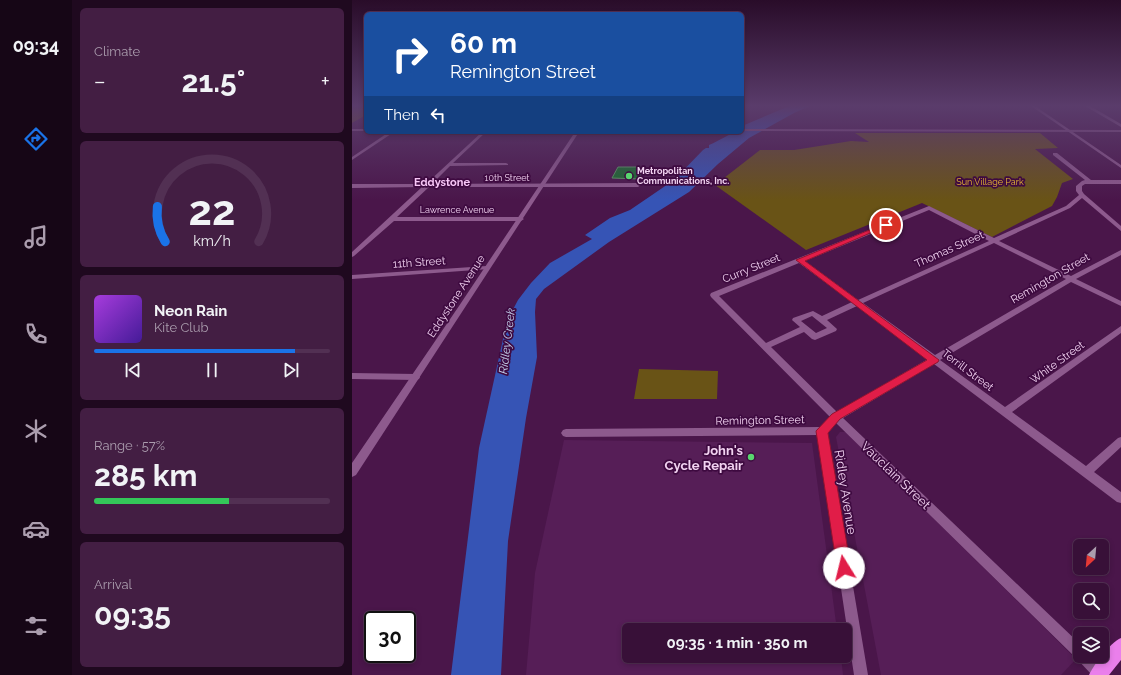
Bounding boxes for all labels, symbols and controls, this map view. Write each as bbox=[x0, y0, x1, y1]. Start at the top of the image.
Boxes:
text: 60 m bbox=[450, 27, 517, 60]
icon: right bbox=[384, 28, 436, 80]
text: 09:34 bbox=[13, 35, 59, 56]
text: Climate bbox=[94, 44, 140, 59]
text: Remington Street bbox=[450, 61, 596, 82]
text: 21.5° bbox=[182, 64, 245, 99]
text: − bbox=[94, 68, 106, 94]
text: + bbox=[321, 68, 330, 94]
icon: left bbox=[427, 104, 449, 126]
text: Then bbox=[384, 106, 419, 124]
icon: directions bbox=[22, 125, 50, 153]
place label: Metropolitan Communications, Inc. bbox=[637, 166, 729, 186]
marker: Metropolitan Communications, Inc. bbox=[624, 171, 634, 181]
street label: 10th Street bbox=[485, 173, 529, 183]
district label: Eddystone bbox=[414, 176, 470, 189]
park label: Sun Village Park bbox=[956, 177, 1024, 187]
text: 22 bbox=[189, 186, 235, 235]
street label: Lawrence Avenue bbox=[420, 205, 495, 215]
pin bbox=[869, 208, 903, 242]
icon: arrive bbox=[875, 214, 897, 236]
icon: music bbox=[22, 223, 50, 251]
street label: Thomas Street bbox=[913, 228, 986, 271]
text: km/h bbox=[193, 233, 231, 249]
street label: Remington Street bbox=[1008, 250, 1092, 306]
street label: Curry Street bbox=[721, 251, 782, 286]
street label: Eddystone Avenue bbox=[425, 252, 488, 340]
street label: 11th Street bbox=[392, 254, 446, 271]
text: Neon Rain bbox=[154, 302, 227, 320]
water label: Ridley Creek bbox=[496, 307, 518, 375]
icon: phone bbox=[22, 320, 50, 348]
text: Kite Club bbox=[154, 320, 209, 335]
street label: White Street bbox=[1028, 338, 1087, 386]
street label: Terrill Street bbox=[939, 347, 996, 394]
icon: previous bbox=[122, 359, 144, 381]
icon: pause bbox=[201, 359, 223, 381]
icon: next bbox=[280, 359, 302, 381]
street label: Remington Street bbox=[715, 413, 805, 428]
icon: climate bbox=[22, 417, 50, 445]
text: Range · 57% bbox=[94, 438, 165, 453]
street label: Vauclain Street bbox=[858, 439, 934, 513]
place label: John's Cycle Repair bbox=[665, 443, 744, 473]
street label: Ridley Avenue bbox=[831, 449, 860, 536]
marker: John's Cycle Repair bbox=[746, 452, 756, 462]
text: 285 km bbox=[94, 458, 198, 493]
icon: car bbox=[22, 515, 50, 543]
north arrow bbox=[1073, 539, 1109, 575]
map controls bbox=[1073, 539, 1109, 663]
position arrow bbox=[823, 547, 865, 589]
text: Arrival bbox=[94, 577, 132, 592]
button: search bbox=[1073, 583, 1109, 619]
text: 09:35 bbox=[94, 597, 171, 632]
speed limit sign: 30 bbox=[364, 611, 416, 663]
icon: filters bbox=[22, 612, 50, 640]
button: layers bbox=[1073, 627, 1109, 663]
text: 09:35 · 1 min · 350 m bbox=[667, 634, 807, 652]

